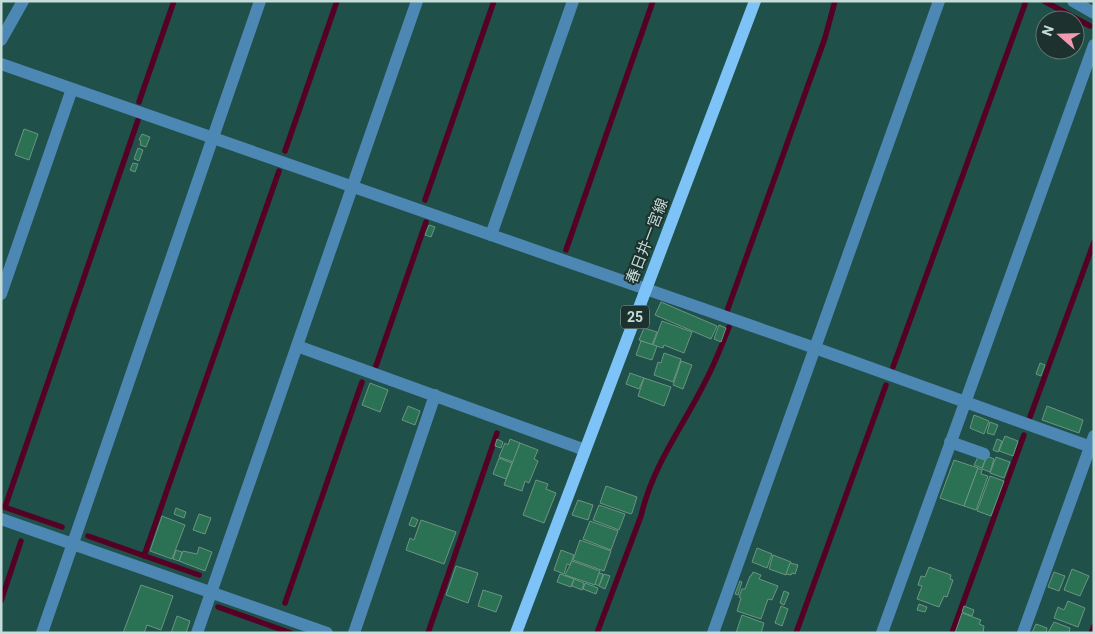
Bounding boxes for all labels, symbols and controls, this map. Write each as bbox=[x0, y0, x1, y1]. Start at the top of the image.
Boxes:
north arrow bbox=[1035, 10, 1085, 60]
text: N bbox=[1039, 23, 1057, 38]
street label: 春日井一宮線 bbox=[622, 196, 672, 286]
road number: 25 bbox=[621, 306, 649, 328]

